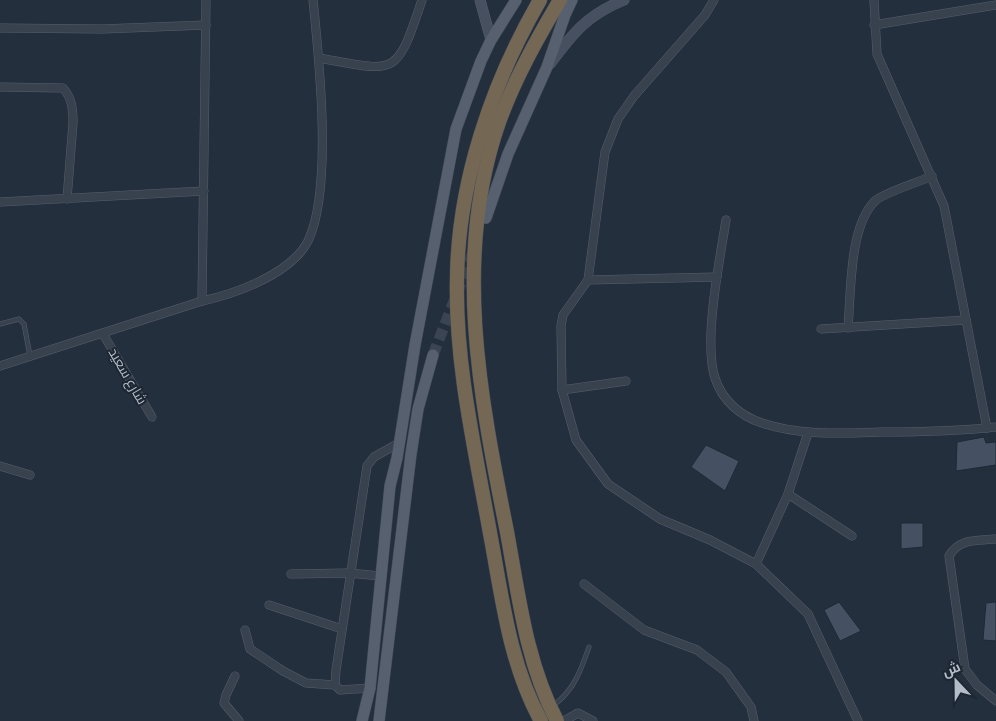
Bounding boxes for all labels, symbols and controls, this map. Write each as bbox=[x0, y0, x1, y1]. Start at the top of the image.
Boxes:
street label: شارع سعيد bbox=[105, 344, 151, 408]
north arrow bbox=[931, 656, 981, 706]
text: ش bbox=[939, 657, 963, 681]

